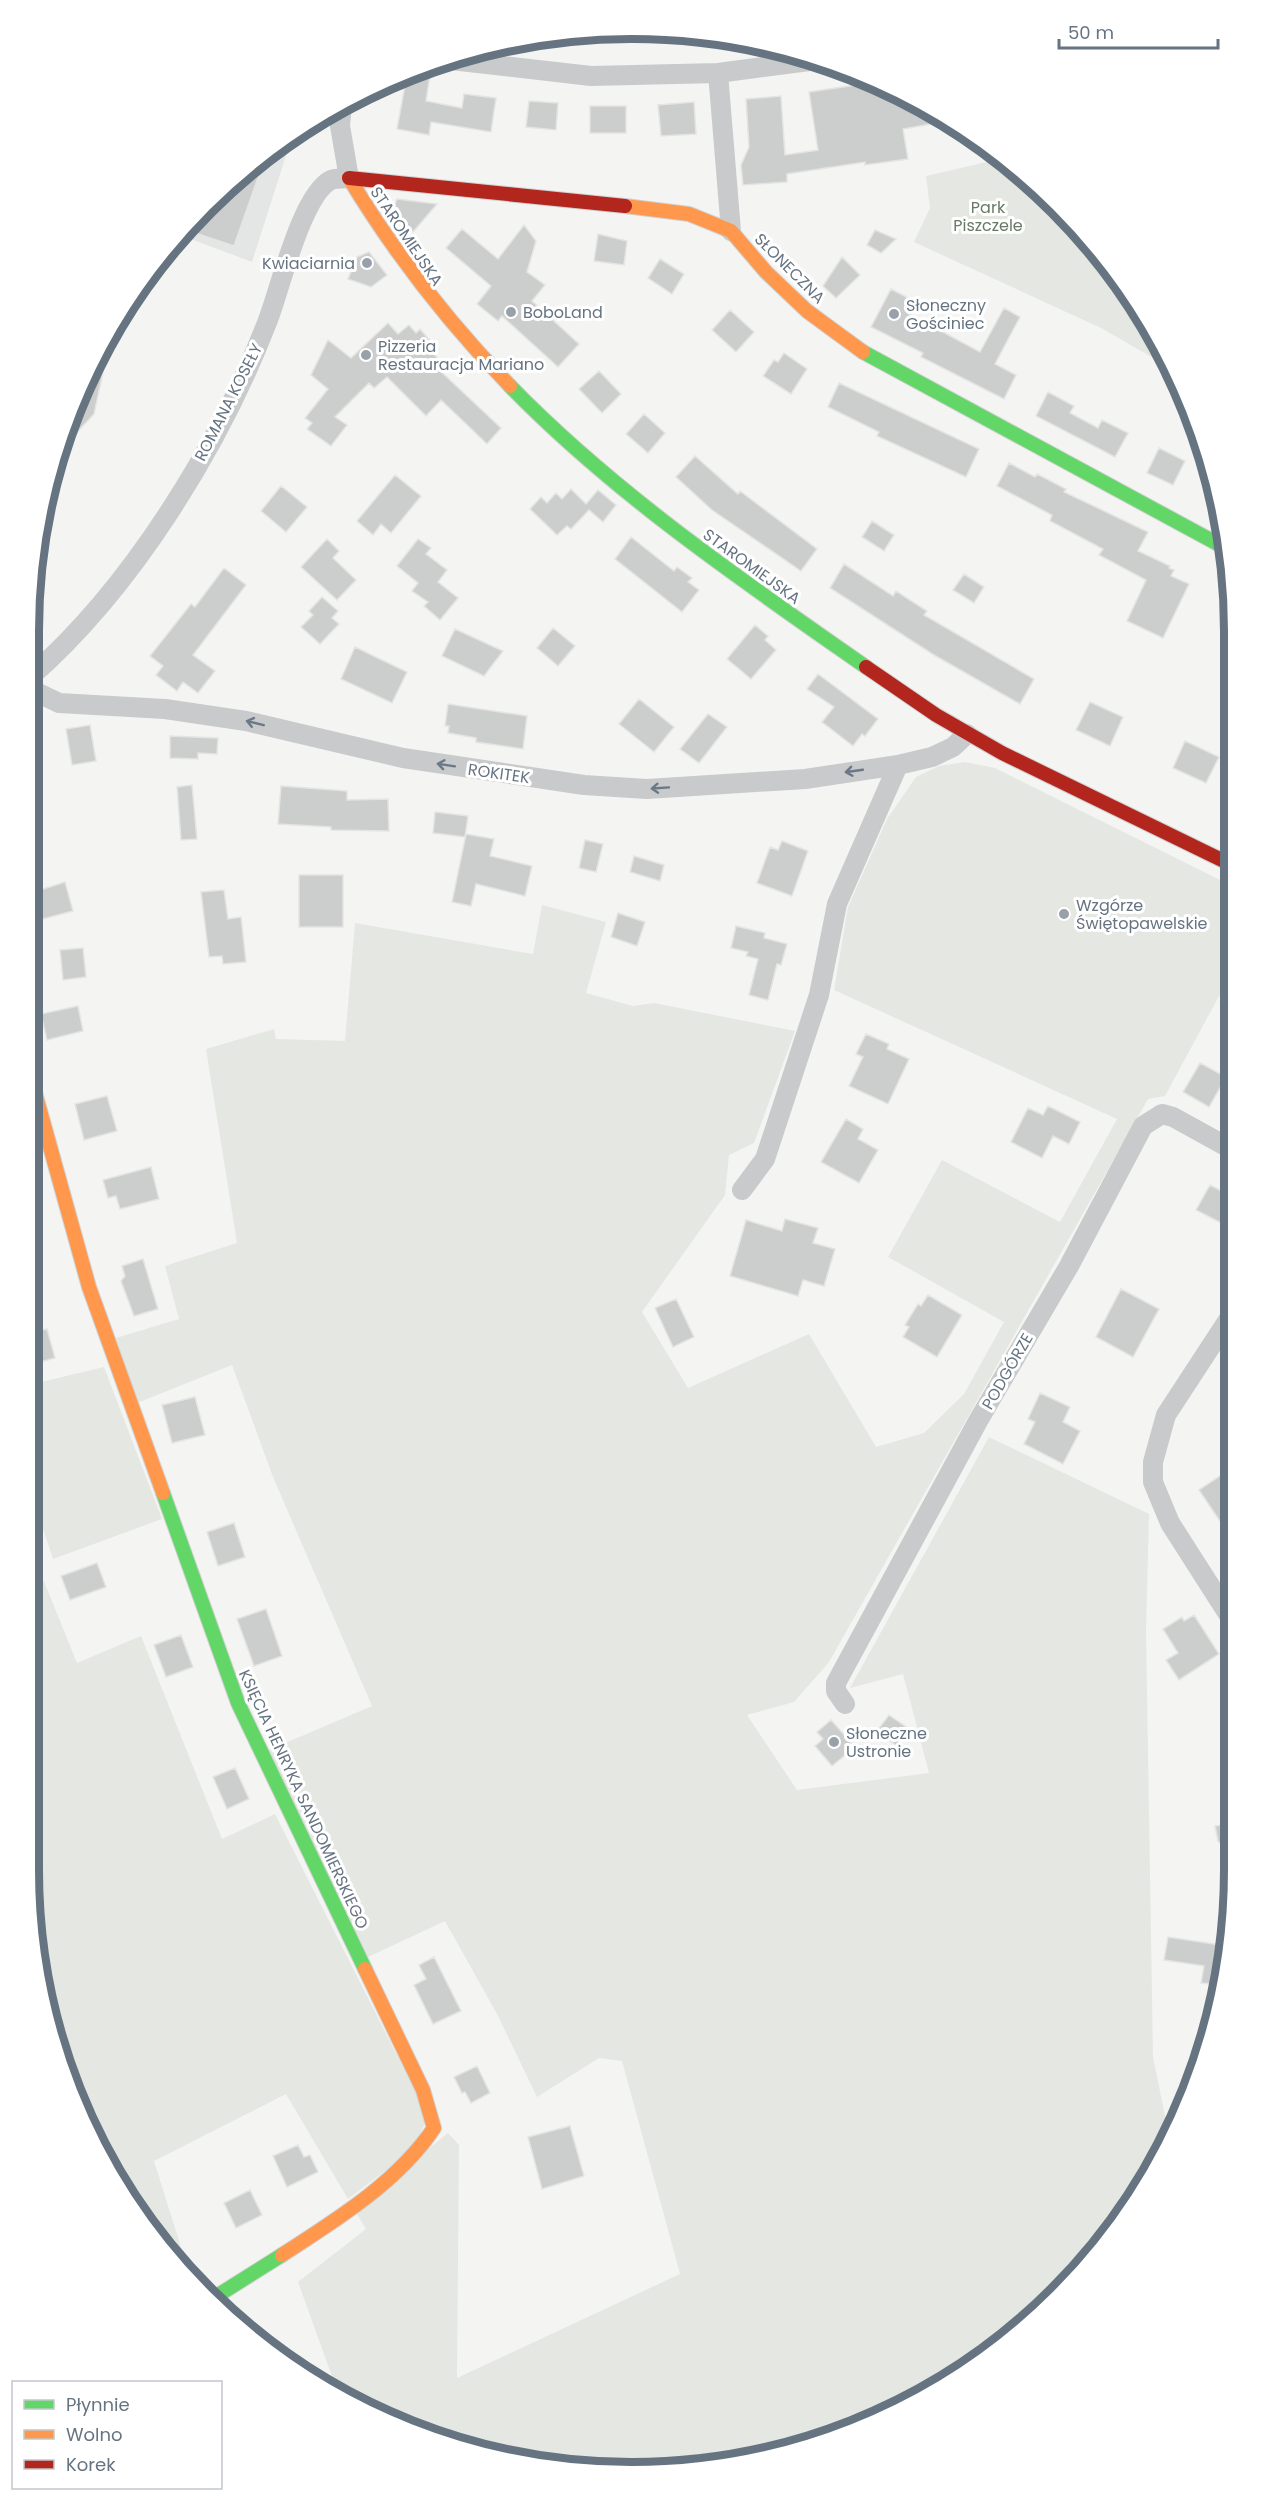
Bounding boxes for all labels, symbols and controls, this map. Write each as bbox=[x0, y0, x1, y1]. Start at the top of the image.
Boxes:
scale bar bbox=[1059, 12, 1218, 50]
text: 50 m bbox=[1068, 20, 1114, 45]
street label: STAROMIEJSKA bbox=[365, 182, 448, 291]
park label: Park Piszczele bbox=[953, 196, 1023, 237]
street label: SŁONECZNA bbox=[749, 228, 830, 309]
place label: Kwiaciarnia bbox=[262, 252, 355, 275]
marker: Kwiaciarnia bbox=[360, 256, 374, 270]
place label: Słoneczny Gościniec bbox=[906, 294, 986, 335]
place label: BoboLand bbox=[523, 301, 603, 324]
marker: BoboLand bbox=[504, 305, 518, 319]
marker: Słoneczny Gościniec bbox=[887, 307, 901, 321]
place label: Pizzeria Restauracja Mariano bbox=[378, 335, 544, 376]
street label: ROMANA KOSEŁY bbox=[189, 339, 268, 465]
marker: Pizzeria Restauracja Mariano bbox=[359, 348, 373, 362]
street label: STAROMIEJSKA bbox=[698, 523, 805, 610]
one-way arrow bbox=[246, 716, 265, 728]
street label: ROKITEK bbox=[466, 758, 532, 789]
one-way arrow bbox=[436, 759, 456, 770]
one-way arrow bbox=[845, 766, 865, 777]
one-way arrow bbox=[651, 783, 670, 794]
place label: Wzgórze Świętopawelskie bbox=[1076, 894, 1208, 935]
marker: Wzgórze Świętopawelskie bbox=[1057, 907, 1071, 921]
street label: PODGÓRZE bbox=[976, 1329, 1039, 1414]
street label: KSIĘCIA HENRYKA SANDOMIERSKIEGO bbox=[233, 1666, 374, 1933]
place label: Słoneczne Ustronie bbox=[846, 1722, 927, 1763]
marker: Słoneczne Ustronie bbox=[827, 1735, 841, 1749]
legend bbox=[12, 2381, 222, 2489]
text: Płynnie bbox=[66, 2392, 130, 2417]
text: Wolno bbox=[66, 2422, 123, 2447]
text: Korek bbox=[66, 2452, 116, 2477]

